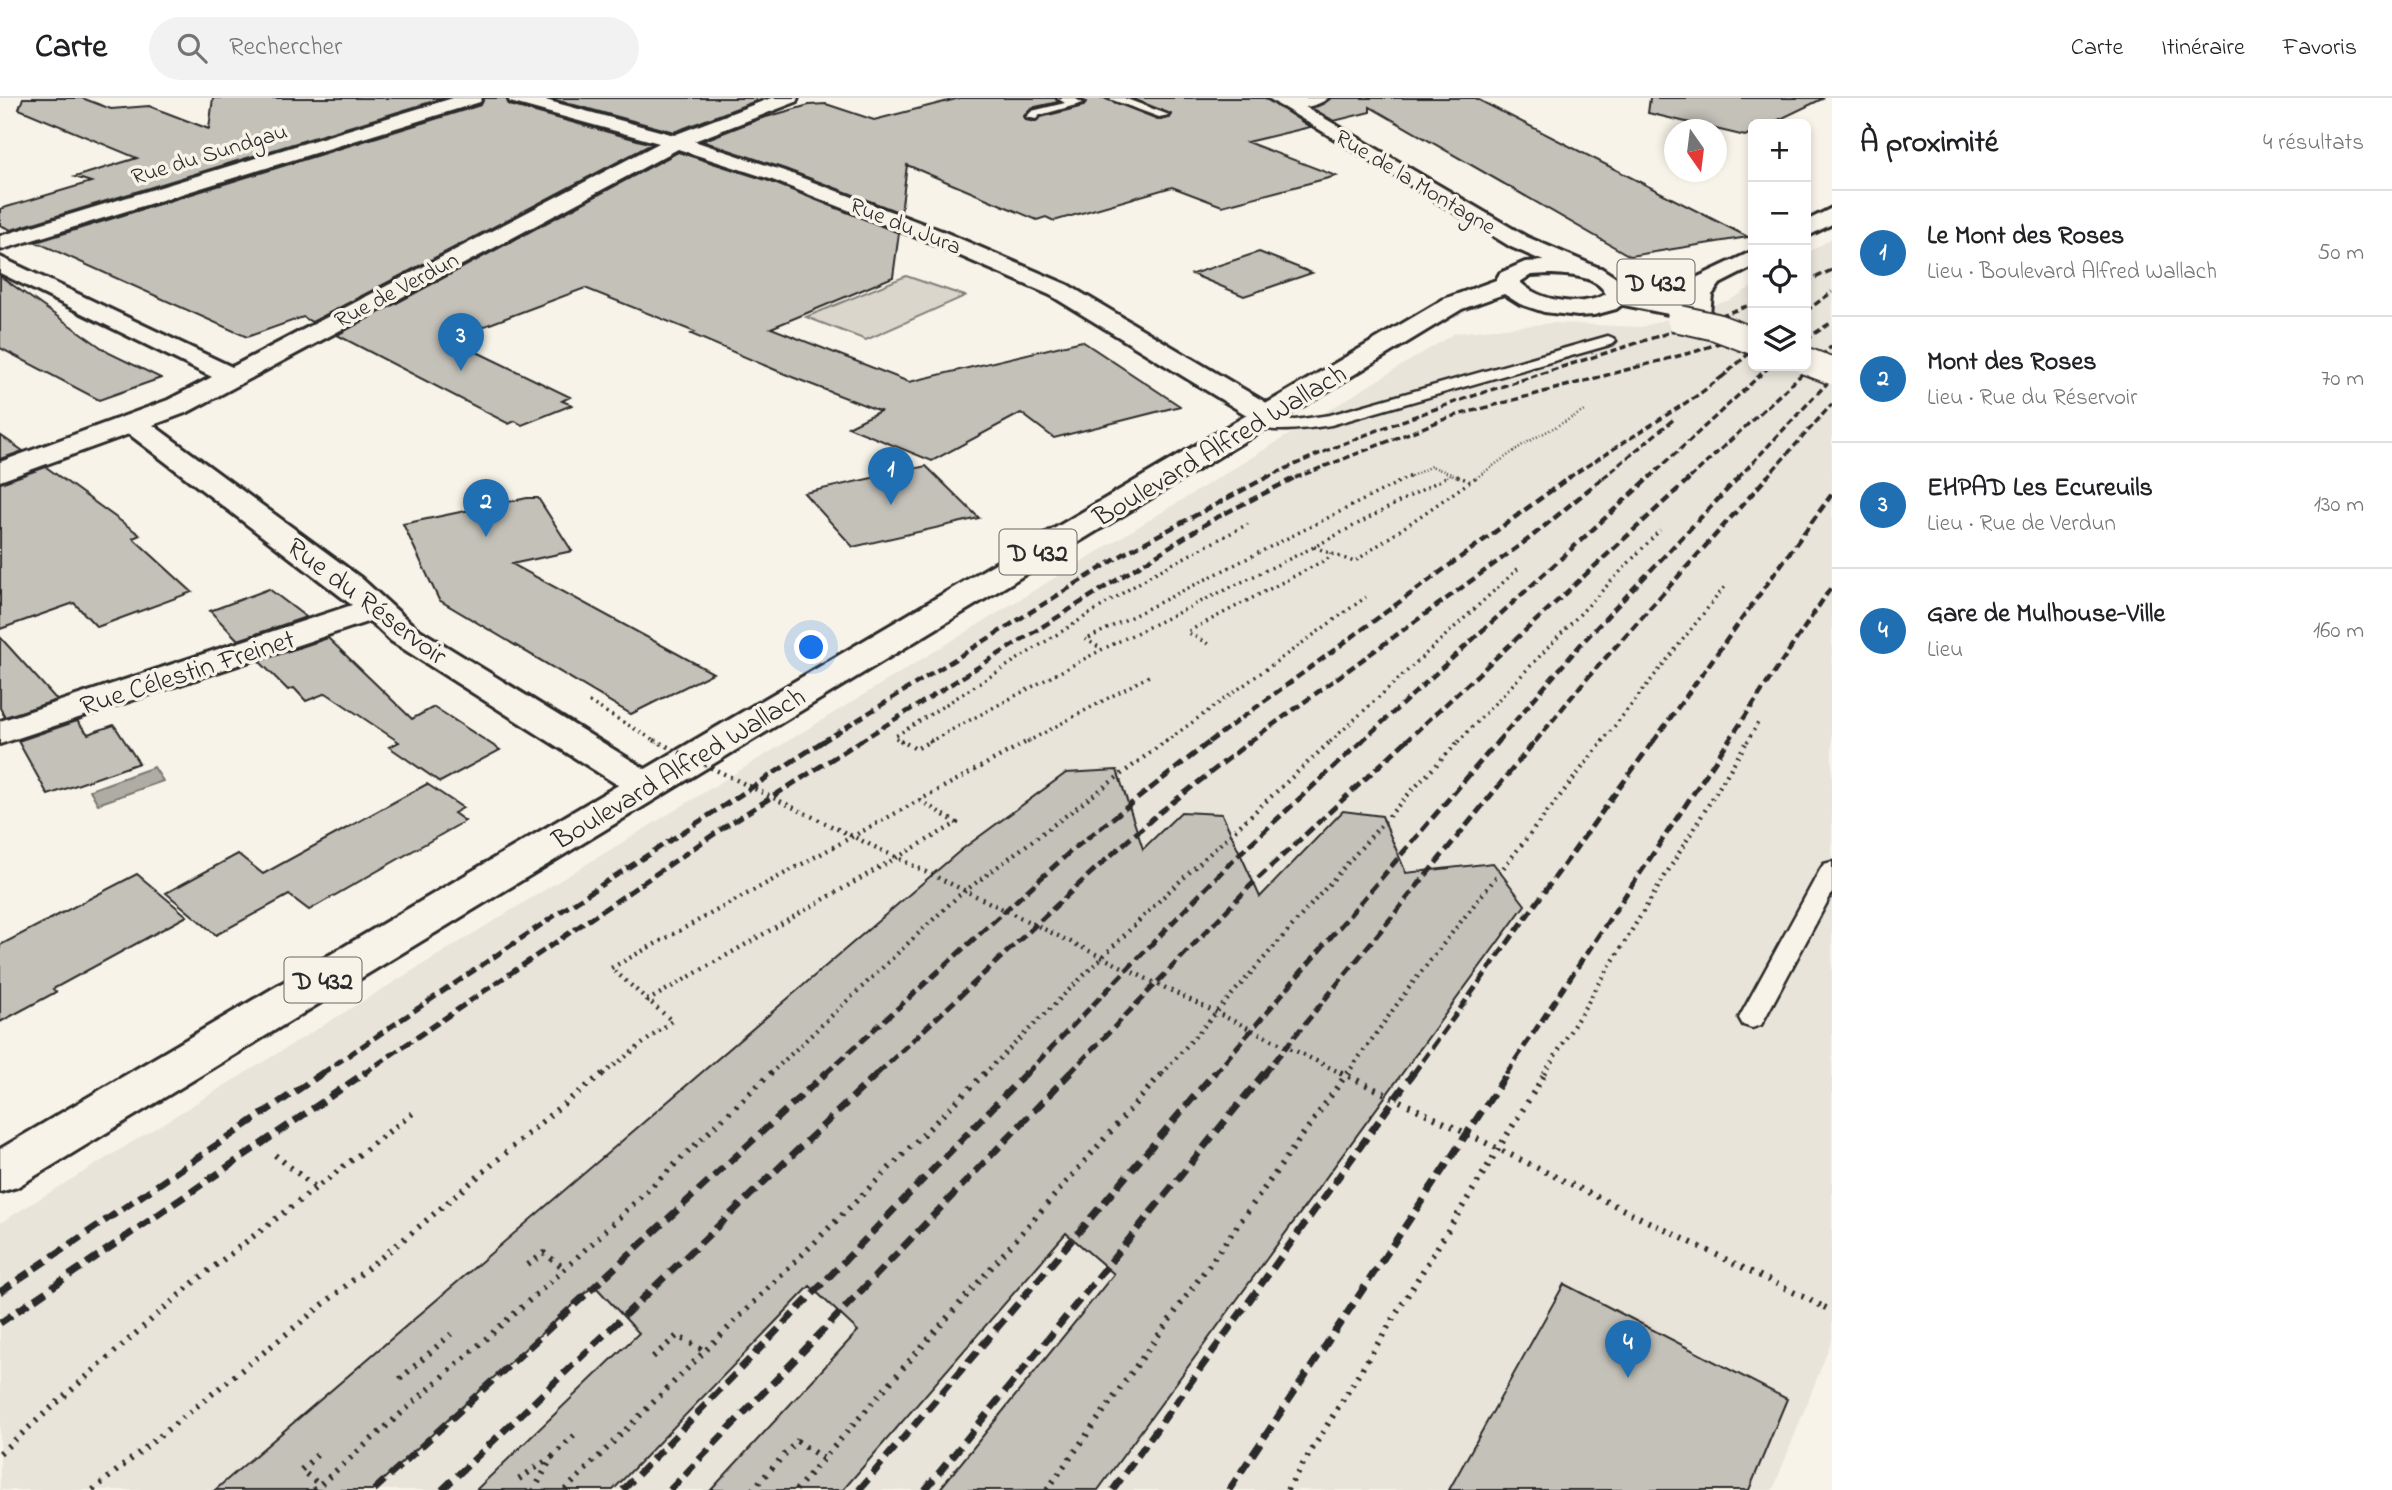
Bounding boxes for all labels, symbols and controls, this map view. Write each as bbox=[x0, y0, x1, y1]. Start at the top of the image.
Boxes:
search box bbox=[149, 17, 639, 80]
text: Carte bbox=[35, 24, 107, 72]
icon: search bbox=[173, 29, 211, 67]
text: Rechercher bbox=[229, 29, 342, 67]
text: Carte bbox=[2071, 31, 2123, 66]
text: Itinéraire bbox=[2161, 31, 2245, 66]
text: Favoris bbox=[2283, 31, 2357, 66]
street label: Rue du Sundgau bbox=[128, 116, 292, 196]
north arrow bbox=[1664, 119, 1727, 182]
map controls bbox=[1748, 119, 1811, 371]
button: + bbox=[1748, 119, 1811, 182]
street label: Rue de la Montagne bbox=[1328, 122, 1502, 245]
text: À proximité bbox=[1860, 122, 1998, 166]
text: 4 résultats bbox=[2263, 127, 2364, 160]
button: − bbox=[1748, 182, 1811, 245]
street label: Rue du Jura bbox=[844, 190, 966, 265]
text: Le Mont des Roses bbox=[1927, 218, 2124, 256]
text: 1 bbox=[1879, 237, 1887, 270]
text: 50 m bbox=[2317, 237, 2364, 270]
street label: Rue de Verdun bbox=[329, 245, 465, 338]
button: locate bbox=[1748, 245, 1811, 308]
text: Lieu · Boulevard Alfred Wallach bbox=[1927, 256, 2217, 289]
road number: D 432 bbox=[1618, 260, 1694, 304]
button: layers bbox=[1748, 308, 1811, 371]
pin: 3 bbox=[438, 313, 484, 371]
text: Mont des Roses bbox=[1927, 344, 2096, 382]
street label: Boulevard Alfred Wallach bbox=[1085, 355, 1355, 540]
text: 2 bbox=[1877, 363, 1889, 396]
text: 70 m bbox=[2321, 363, 2364, 396]
text: Lieu · Rue du Réservoir bbox=[1927, 382, 2137, 415]
pin: 1 bbox=[868, 447, 914, 505]
text: EHPAD Les Ecureuils bbox=[1927, 470, 2153, 508]
pin: 2 bbox=[463, 479, 509, 537]
text: 3 bbox=[1878, 489, 1888, 522]
text: 130 m bbox=[2314, 489, 2364, 522]
text: Lieu · Rue de Verdun bbox=[1927, 508, 2116, 541]
street label: Rue du Réservoir bbox=[277, 529, 455, 677]
road number: D 432 bbox=[1000, 530, 1076, 574]
text: Gare de Mulhouse-Ville bbox=[1927, 596, 2165, 634]
text: 4 bbox=[1878, 615, 1888, 648]
text: 160 m bbox=[2313, 615, 2364, 648]
street label: Rue Célestin Freinet bbox=[75, 620, 301, 728]
your location bbox=[794, 630, 828, 664]
text: Lieu bbox=[1927, 634, 1963, 667]
street label: Boulevard Alfred Wallach bbox=[544, 678, 814, 863]
road number: D 432 bbox=[284, 958, 362, 1002]
pin: 4 bbox=[1605, 1320, 1651, 1378]

